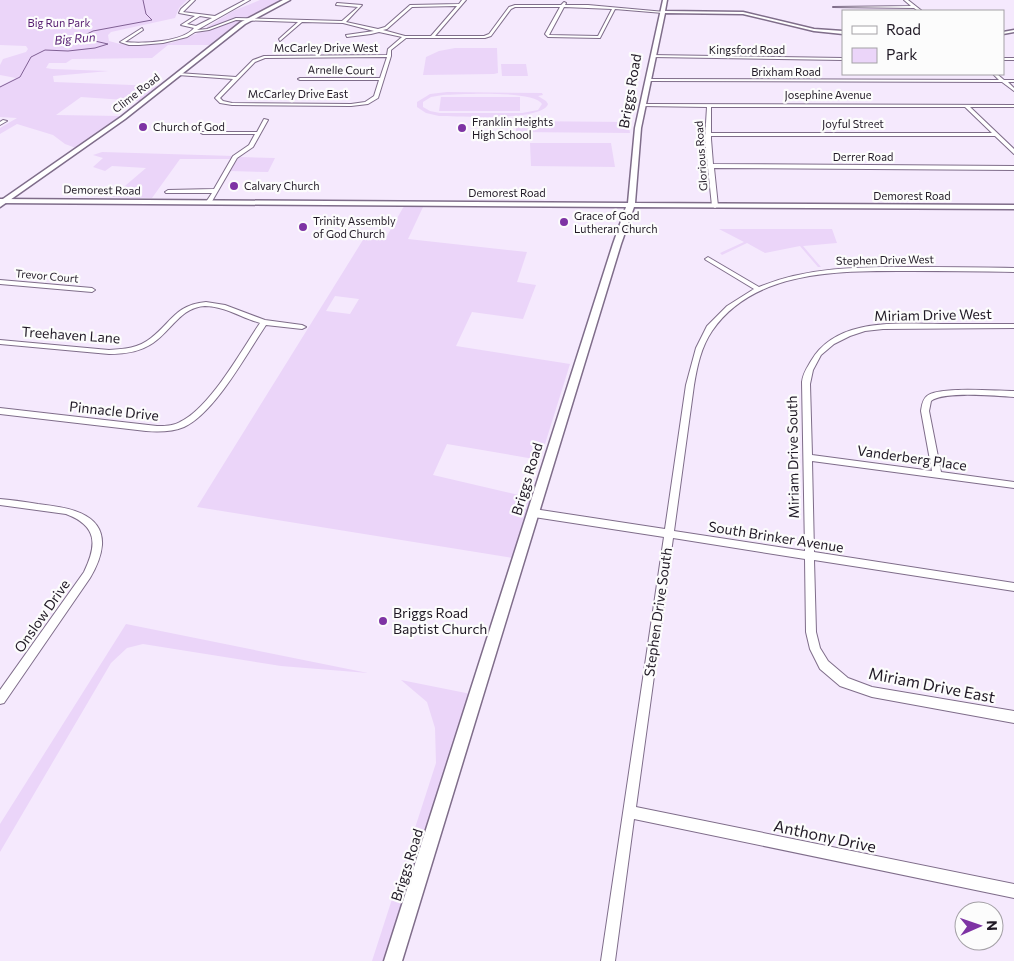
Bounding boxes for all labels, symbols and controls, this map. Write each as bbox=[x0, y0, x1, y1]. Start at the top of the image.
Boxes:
legend bbox=[842, 10, 1004, 75]
park label: Big Run Park bbox=[28, 16, 90, 29]
text: Road bbox=[886, 20, 921, 38]
water label: Big Run bbox=[54, 29, 96, 47]
street label: McCarley Drive West bbox=[274, 41, 379, 54]
street label: Kingsford Road bbox=[709, 43, 785, 56]
text: Park bbox=[886, 45, 917, 63]
street label: Briggs Road bbox=[615, 52, 644, 129]
street label: Arnelle Court bbox=[308, 62, 375, 77]
street label: Brixham Road bbox=[751, 65, 821, 78]
street label: Clime Road bbox=[109, 70, 162, 115]
street label: McCarley Drive East bbox=[248, 87, 349, 100]
street label: Josephine Avenue bbox=[785, 88, 872, 102]
place label: Franklin Heights High School bbox=[472, 115, 553, 141]
street label: Joyful Street bbox=[822, 117, 884, 131]
place label: Church of God bbox=[153, 120, 225, 133]
marker: Church of God bbox=[137, 121, 149, 133]
street label: Glorious Road bbox=[692, 121, 709, 191]
marker: Franklin Heights High School bbox=[456, 122, 468, 134]
street label: Derrer Road bbox=[833, 150, 893, 163]
place label: Calvary Church bbox=[244, 179, 320, 192]
marker: Calvary Church bbox=[228, 180, 240, 192]
street label: Demorest Road bbox=[63, 182, 141, 197]
street label: Demorest Road bbox=[468, 186, 546, 199]
street label: Demorest Road bbox=[873, 189, 951, 202]
place label: Grace of God Lutheran Church bbox=[574, 209, 657, 235]
place label: Trinity Assembly of God Church bbox=[313, 214, 396, 240]
marker: Grace of God Lutheran Church bbox=[558, 216, 570, 228]
marker: Trinity Assembly of God Church bbox=[297, 221, 309, 233]
street label: Stephen Drive West bbox=[836, 252, 935, 267]
street label: Trevor Court bbox=[15, 266, 80, 285]
street label: Miriam Drive West bbox=[874, 305, 992, 324]
street label: Treehaven Lane bbox=[21, 323, 121, 346]
street label: Miriam Drive South bbox=[783, 395, 802, 519]
street label: Pinnacle Drive bbox=[68, 397, 160, 424]
street label: Briggs Road bbox=[507, 440, 546, 517]
street label: Vanderberg Place bbox=[856, 441, 968, 474]
street label: South Brinker Avenue bbox=[707, 517, 845, 556]
street label: Stephen Drive South bbox=[640, 546, 675, 678]
street label: Onslow Drive bbox=[10, 576, 73, 655]
place label: Briggs Road Baptist Church bbox=[393, 604, 487, 637]
marker: Briggs Road Baptist Church bbox=[377, 615, 389, 627]
street label: Miriam Drive East bbox=[867, 663, 998, 706]
street label: Anthony Drive bbox=[772, 815, 878, 856]
street label: Briggs Road bbox=[387, 826, 426, 903]
north arrow bbox=[954, 901, 1004, 951]
text: N bbox=[984, 920, 1001, 931]

